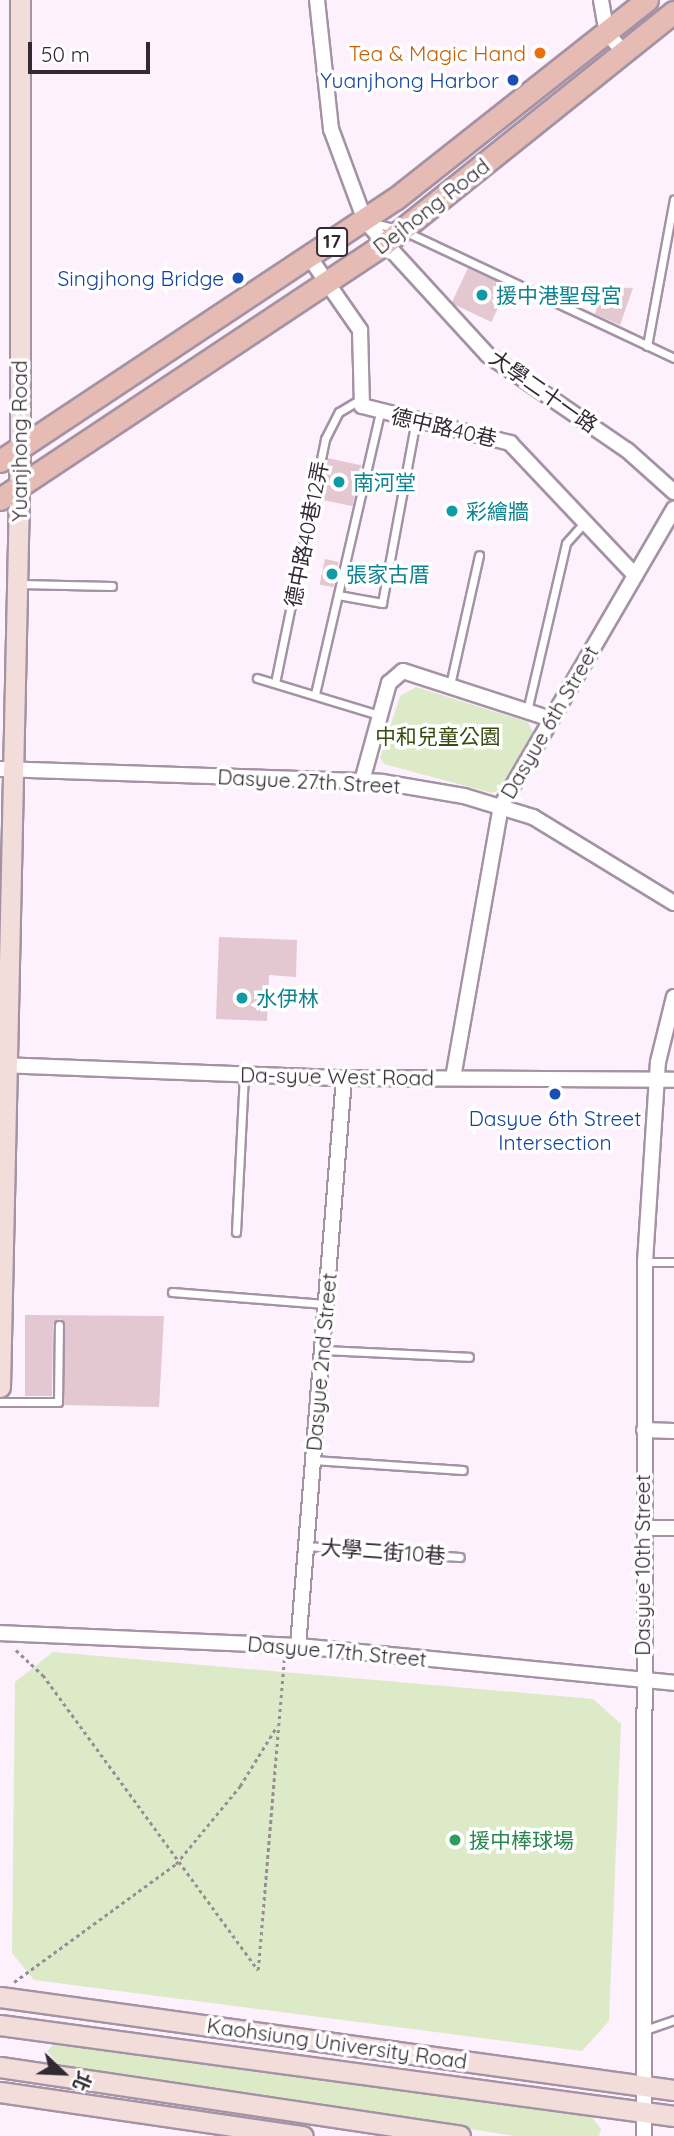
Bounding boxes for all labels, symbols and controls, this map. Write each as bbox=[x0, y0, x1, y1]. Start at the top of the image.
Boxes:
scale bar bbox=[32, 28, 154, 72]
place label: Tea & Magic Hand bbox=[348, 40, 526, 66]
text: 50 m bbox=[41, 41, 90, 67]
marker: Tea & Magic Hand bbox=[532, 45, 548, 61]
place label: Yuanjhong Harbor bbox=[320, 67, 499, 93]
marker: Yuanjhong Harbor bbox=[505, 72, 521, 88]
street label: Dejhong Road bbox=[368, 153, 494, 259]
road number: 17 bbox=[314, 226, 350, 258]
place label: Singjhong Bridge bbox=[57, 265, 224, 291]
marker: Singjhong Bridge bbox=[230, 270, 246, 286]
place label: 援中港聖母宮 bbox=[496, 282, 622, 308]
marker: 援中港聖母宮 bbox=[474, 287, 490, 303]
street label: 大學二十一路 bbox=[485, 345, 603, 437]
street label: Yuanjhong Road bbox=[6, 360, 32, 522]
street label: 德中路40巷 bbox=[389, 403, 499, 451]
street label: 德中路40巷12弄 bbox=[280, 459, 332, 609]
place label: 南河堂 bbox=[353, 469, 416, 495]
marker: 南河堂 bbox=[331, 474, 347, 490]
place label: 彩繪牆 bbox=[466, 498, 529, 524]
marker: 彩繪牆 bbox=[444, 503, 460, 519]
place label: 張家古厝 bbox=[346, 561, 430, 587]
marker: 張家古厝 bbox=[324, 566, 340, 582]
street label: Dasyue 6th Street bbox=[495, 641, 603, 803]
park label: 中和兒童公園 bbox=[375, 723, 501, 749]
street label: Dasyue 27th Street bbox=[217, 764, 401, 798]
place label: 水伊林 bbox=[256, 985, 319, 1011]
marker: 水伊林 bbox=[234, 990, 250, 1006]
street label: Da-syue West Road bbox=[240, 1062, 434, 1090]
marker: Dasyue 6th Street Intersection bbox=[547, 1086, 563, 1102]
place label: Dasyue 6th Street Intersection bbox=[469, 1105, 641, 1155]
street label: Dasyue 2nd Street bbox=[301, 1272, 341, 1452]
street label: Dasyue 10th Street bbox=[629, 1474, 655, 1656]
street label: 大學二街10巷 bbox=[320, 1534, 446, 1568]
street label: Dasyue 17th Street bbox=[246, 1631, 428, 1671]
place label: 援中棒球場 bbox=[469, 1827, 574, 1853]
marker: 援中棒球場 bbox=[447, 1832, 463, 1848]
street label: Kaohsiung University Road bbox=[205, 2012, 469, 2074]
north arrow bbox=[28, 2038, 98, 2108]
text: 北 bbox=[68, 2068, 97, 2095]

